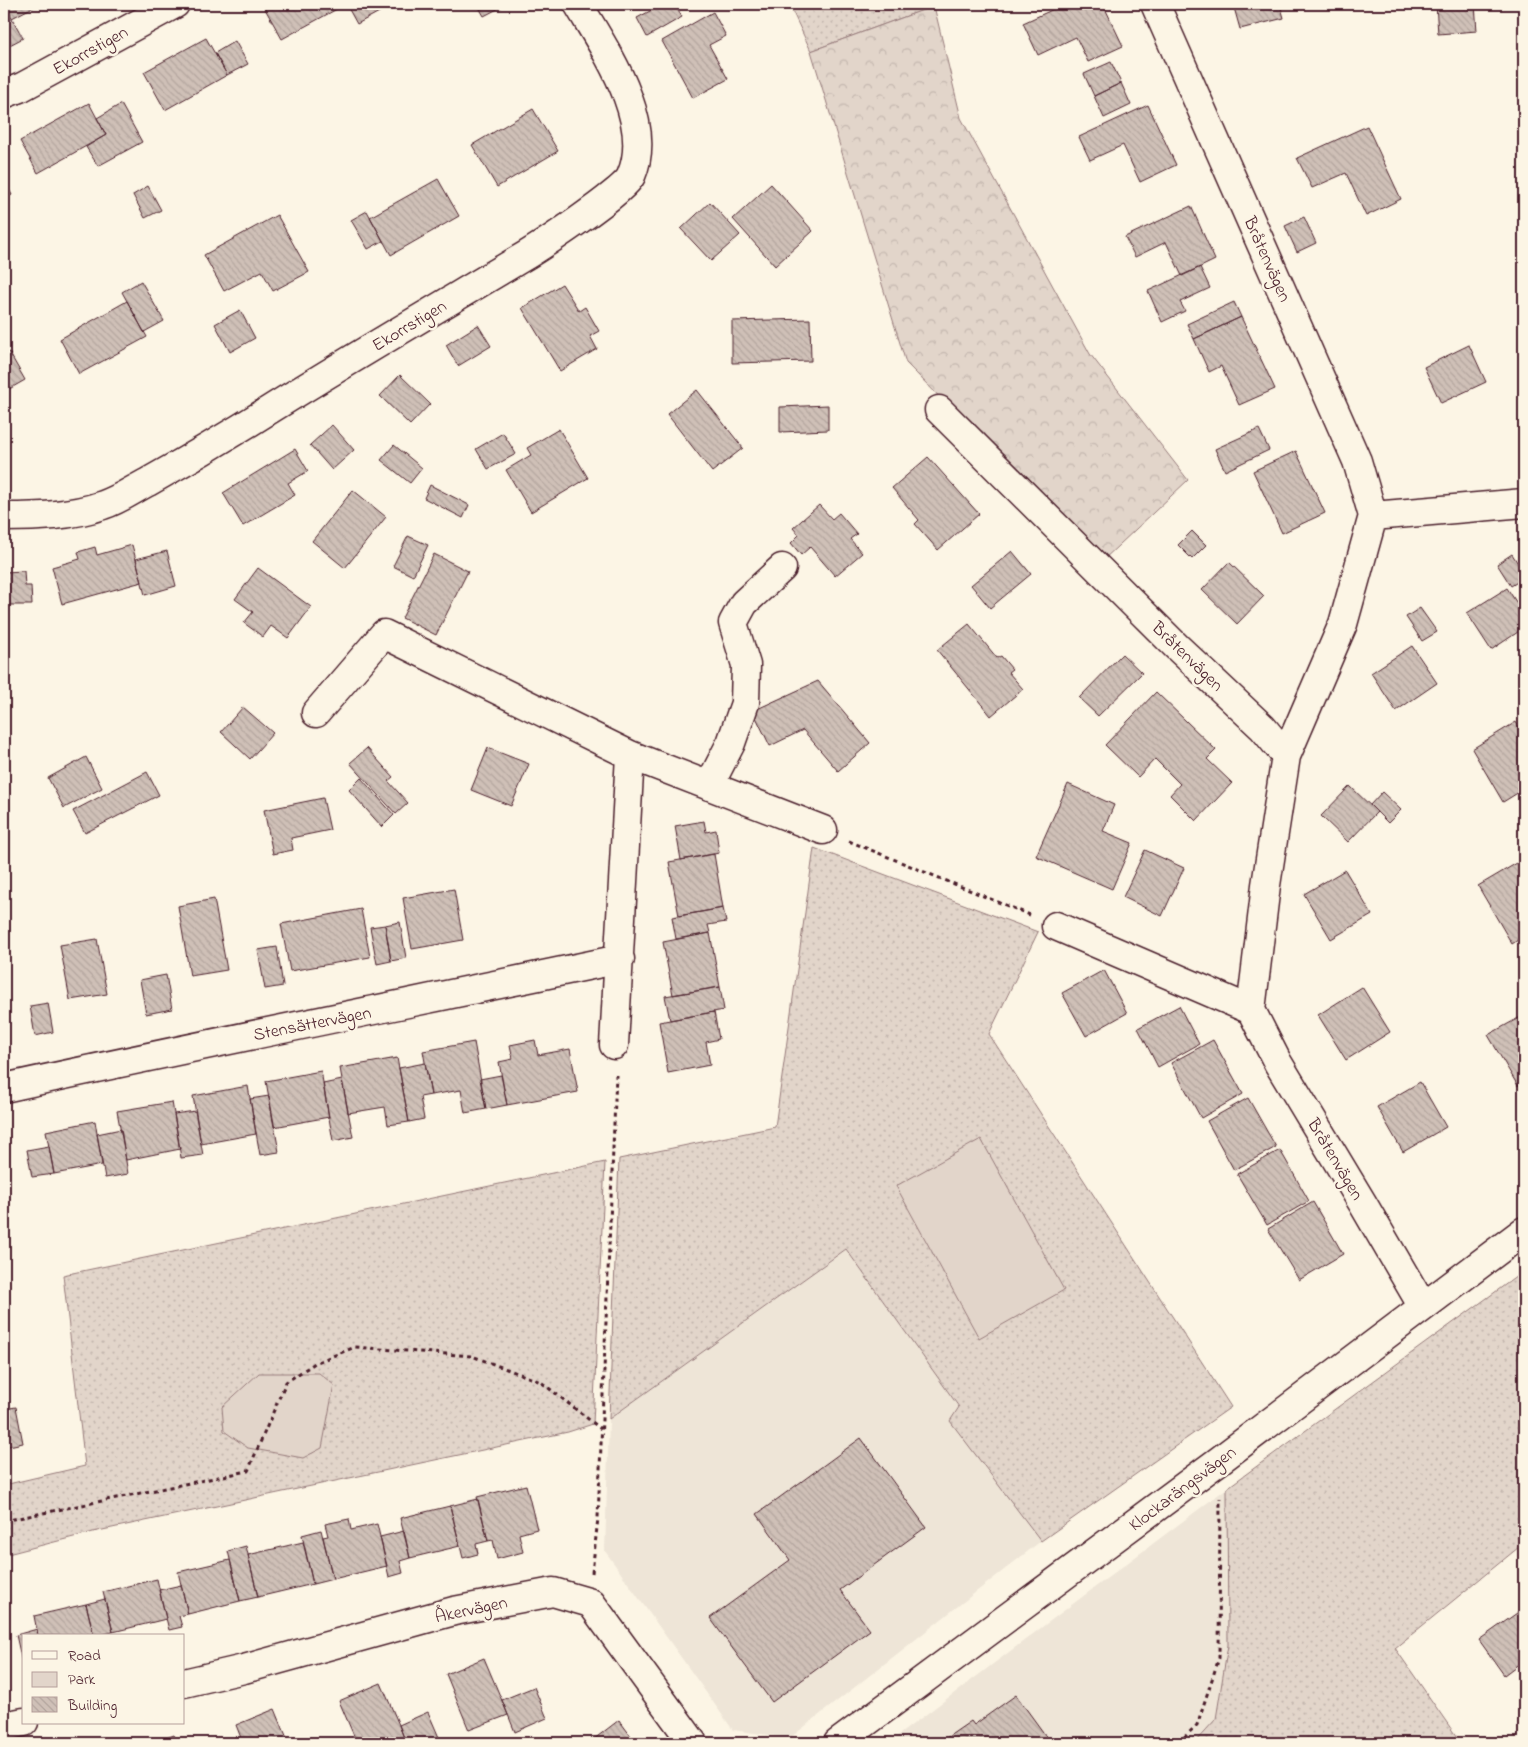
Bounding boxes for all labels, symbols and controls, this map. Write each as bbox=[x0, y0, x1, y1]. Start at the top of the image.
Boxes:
street label: Ekorrstigen bbox=[48, 20, 134, 84]
street label: Bråtenvägen bbox=[1234, 212, 1297, 307]
street label: Ekorrstigen bbox=[368, 294, 453, 360]
street label: Bråtenvägen bbox=[1143, 616, 1229, 699]
street label: Stensättervägen bbox=[251, 1001, 374, 1050]
street label: Bråtenvägen bbox=[1298, 1113, 1369, 1207]
street label: Klockarängsvägen bbox=[1124, 1440, 1243, 1539]
street label: Åkervägen bbox=[433, 1591, 510, 1632]
legend bbox=[22, 1634, 185, 1724]
text: Road bbox=[68, 1645, 101, 1667]
text: Park bbox=[68, 1669, 96, 1691]
text: Building bbox=[67, 1695, 117, 1718]

